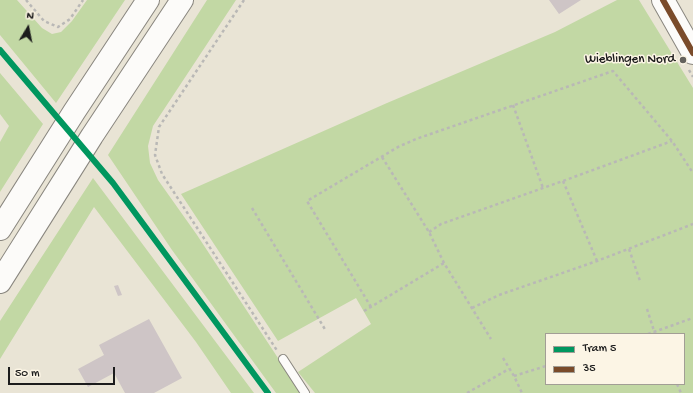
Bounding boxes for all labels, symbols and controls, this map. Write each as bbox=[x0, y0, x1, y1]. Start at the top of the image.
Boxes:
north arrow bbox=[8, 8, 48, 48]
text: N bbox=[26, 10, 35, 23]
place label: Wieblingen Nord bbox=[585, 52, 675, 68]
marker: Wieblingen Nord bbox=[678, 55, 688, 65]
legend bbox=[545, 333, 685, 385]
text: Tram 5 bbox=[583, 342, 616, 356]
scale bar bbox=[10, 359, 117, 385]
text: 35 bbox=[583, 362, 596, 376]
text: 50 m bbox=[15, 367, 40, 381]

